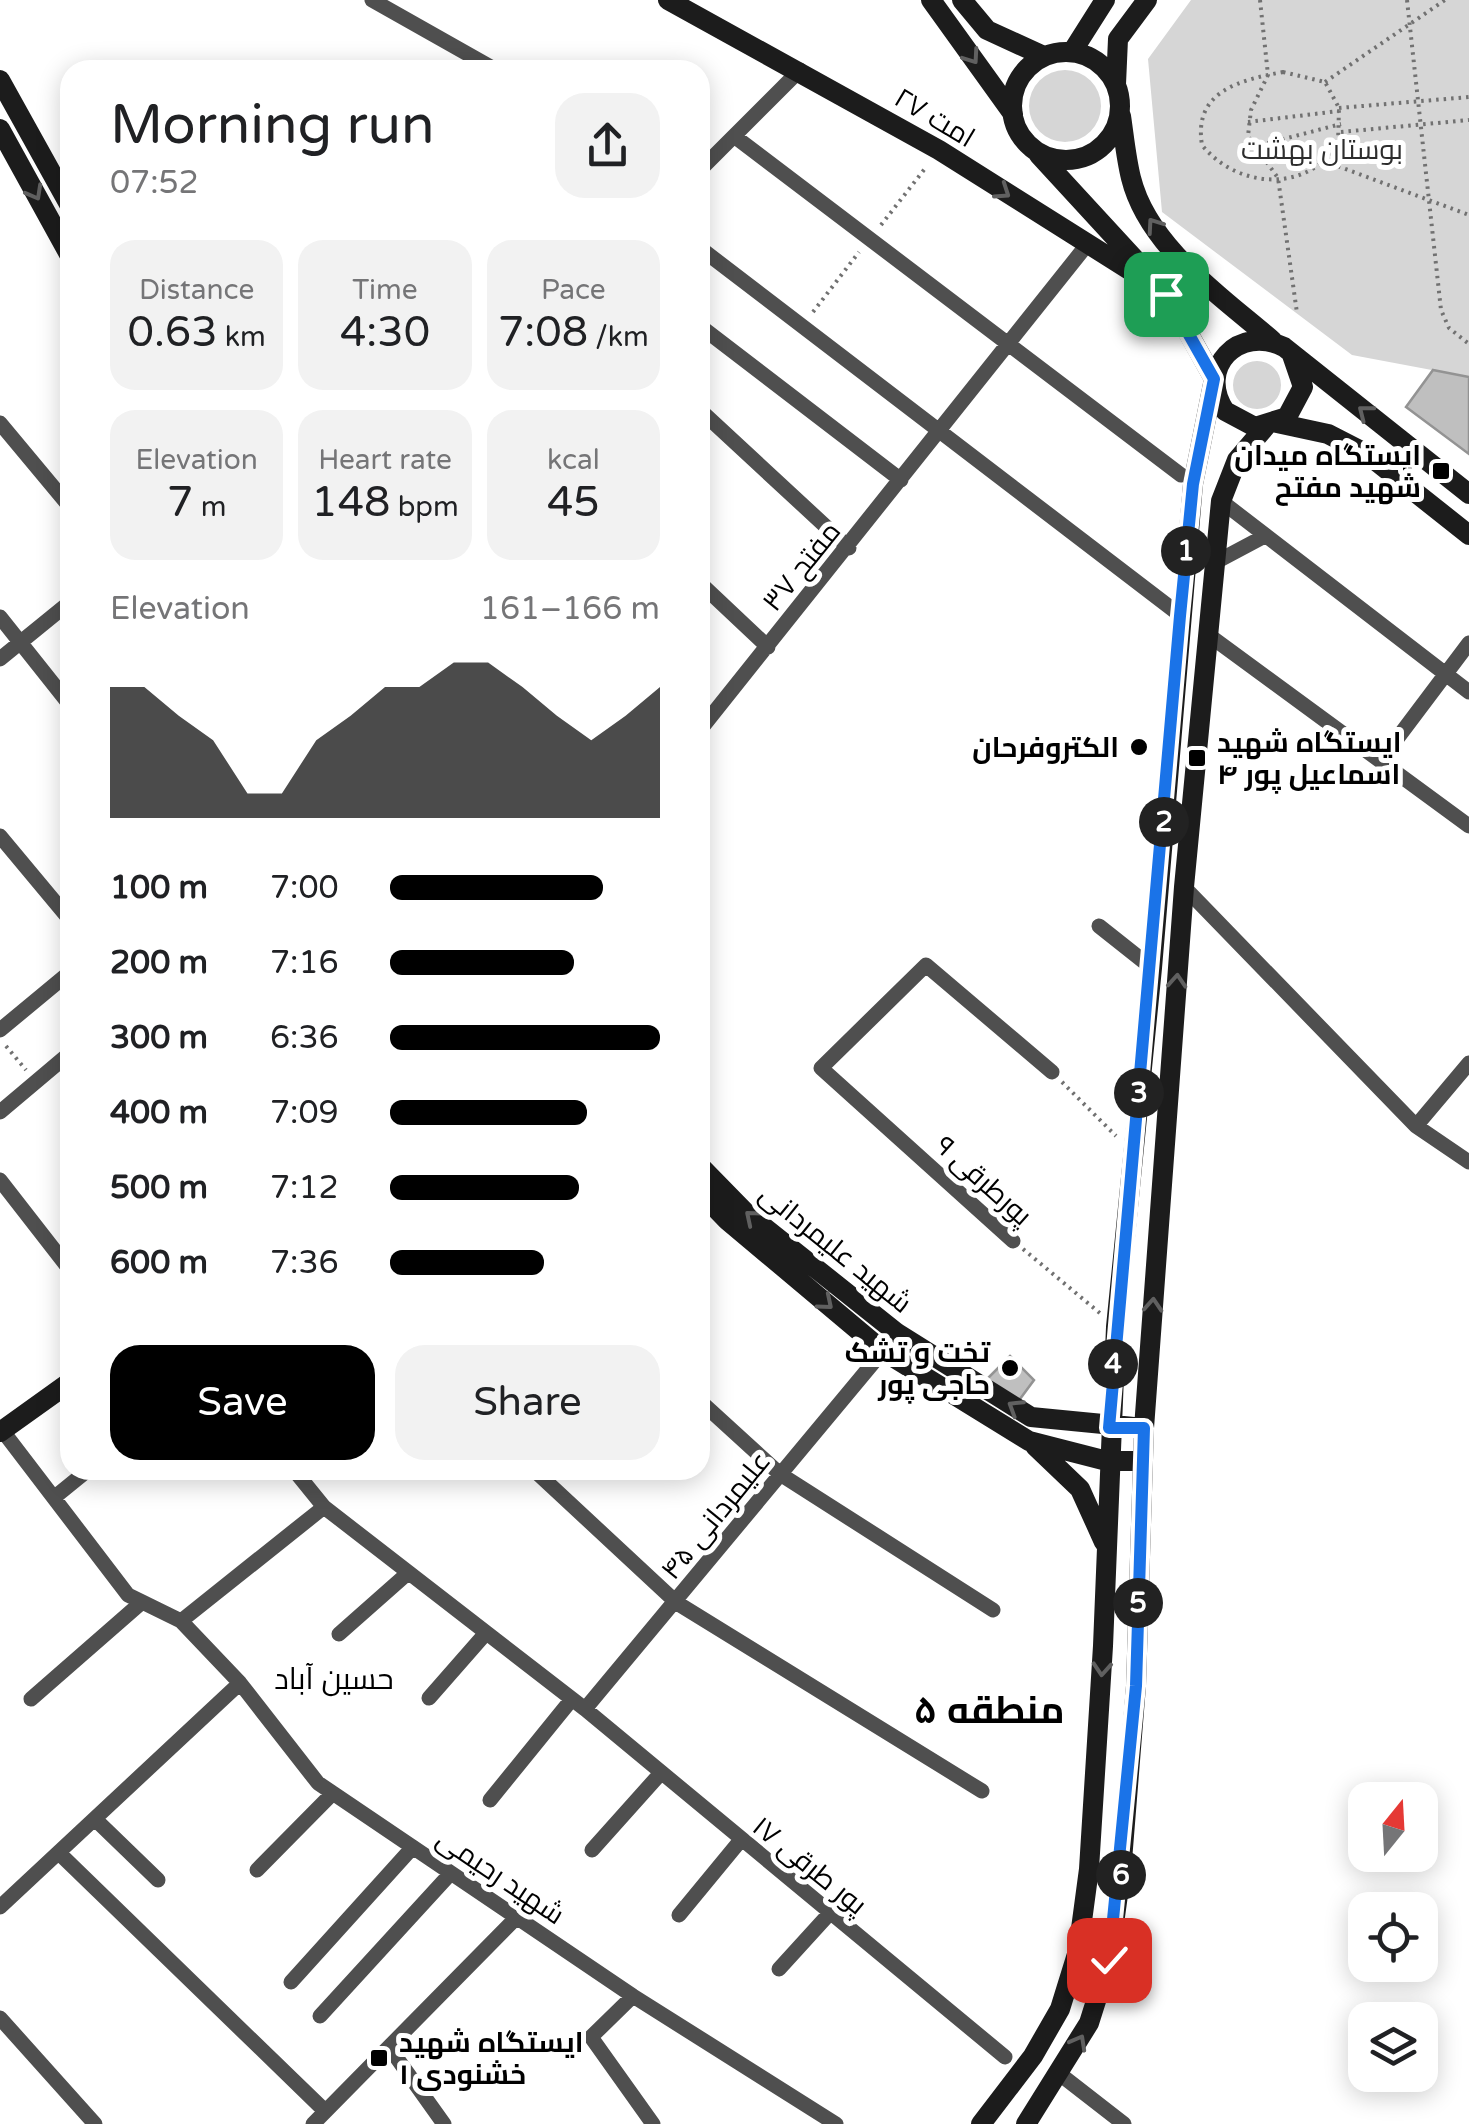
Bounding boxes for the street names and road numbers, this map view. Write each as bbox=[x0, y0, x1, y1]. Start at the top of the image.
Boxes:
street label: امت ۲۷ bbox=[888, 81, 981, 155]
street label: مفتح ۳۷ bbox=[755, 515, 849, 619]
street label: پورطرقی ۹ bbox=[927, 1129, 1039, 1234]
street label: شهید علیمردانی bbox=[752, 1177, 918, 1321]
street label: علیمردانی ۴۵ bbox=[654, 1445, 778, 1587]
street label: پور طرقی ۱۷ bbox=[745, 1809, 874, 1923]
street label: شهید رحیمی bbox=[430, 1822, 571, 1932]

